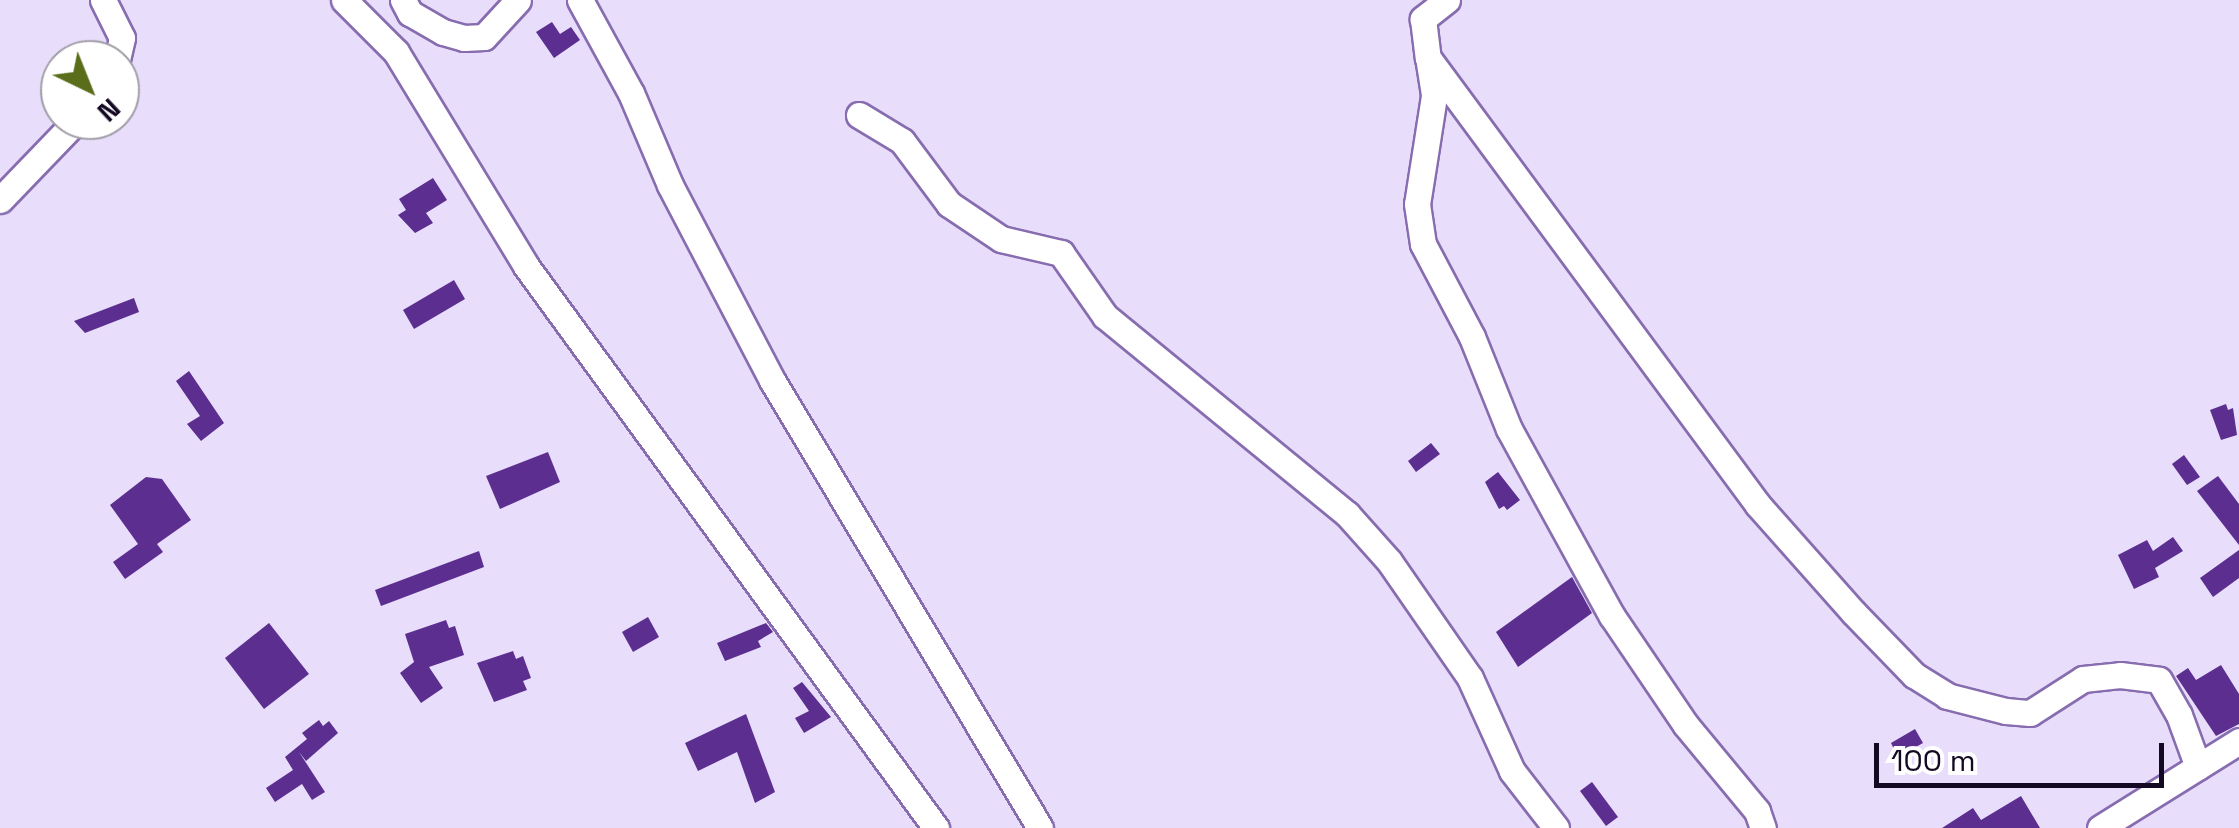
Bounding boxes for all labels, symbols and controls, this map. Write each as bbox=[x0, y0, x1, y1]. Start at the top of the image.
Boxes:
north arrow bbox=[40, 40, 140, 140]
text: N bbox=[90, 91, 128, 130]
scale bar bbox=[1879, 723, 2169, 785]
text: 100 m bbox=[1891, 741, 1976, 780]

